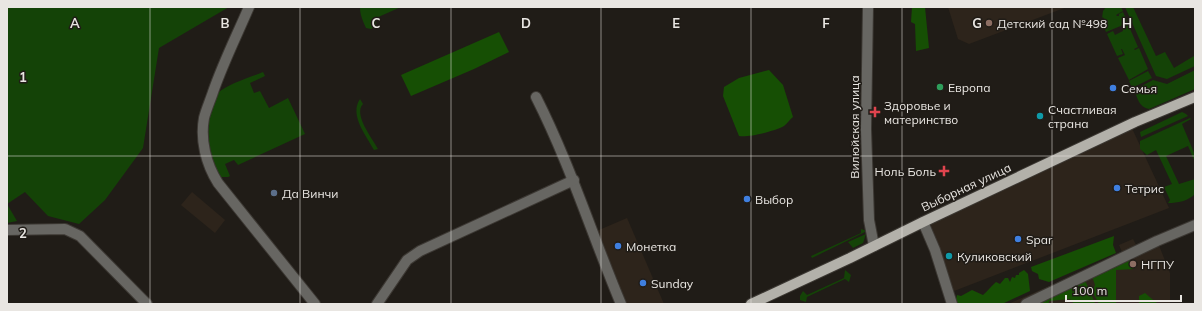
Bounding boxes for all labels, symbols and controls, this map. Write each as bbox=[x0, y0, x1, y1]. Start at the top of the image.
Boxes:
text: A bbox=[70, 15, 80, 31]
text: B bbox=[221, 15, 230, 31]
text: C bbox=[372, 15, 381, 31]
text: D bbox=[521, 15, 531, 31]
text: E bbox=[672, 15, 680, 31]
text: F bbox=[822, 15, 830, 31]
text: G bbox=[972, 15, 982, 31]
text: H bbox=[1122, 15, 1132, 31]
place label: Детский сад №498 bbox=[997, 16, 1107, 31]
marker: Детский сад №498 bbox=[984, 18, 994, 28]
text: 1 bbox=[19, 69, 27, 85]
street label: Вилюйская улица bbox=[847, 75, 862, 179]
place label: Европа bbox=[948, 80, 991, 95]
place label: Семья bbox=[1121, 81, 1157, 96]
marker: Европа bbox=[935, 82, 945, 92]
marker: Семья bbox=[1108, 83, 1118, 93]
place label: Здоровье и материнство bbox=[884, 98, 958, 127]
place label: Счастливая страна bbox=[1048, 102, 1117, 131]
marker: Здоровье и материнство bbox=[869, 106, 881, 118]
marker: Счастливая страна bbox=[1035, 111, 1045, 121]
street label: Выборная улица bbox=[919, 160, 1013, 214]
place label: Ноль Боль bbox=[875, 164, 936, 179]
marker: Ноль Боль bbox=[939, 166, 949, 176]
place label: Тетрис bbox=[1125, 181, 1164, 196]
marker: Тетрис bbox=[1112, 183, 1122, 193]
place label: Да Винчи bbox=[282, 186, 338, 201]
marker: Да Винчи bbox=[269, 188, 279, 198]
place label: Выбор bbox=[755, 192, 793, 207]
marker: Выбор bbox=[742, 194, 752, 204]
text: 2 bbox=[19, 225, 27, 241]
place label: Spar bbox=[1026, 232, 1053, 247]
marker: Spar bbox=[1013, 234, 1023, 244]
place label: Монетка bbox=[626, 239, 676, 254]
marker: Монетка bbox=[613, 241, 623, 251]
place label: Куликовский bbox=[957, 249, 1032, 264]
marker: Куликовский bbox=[944, 251, 954, 261]
place label: НГПУ bbox=[1141, 257, 1174, 272]
marker: НГПУ bbox=[1128, 259, 1138, 269]
place label: Sunday bbox=[651, 276, 694, 291]
scale bar bbox=[1066, 277, 1181, 303]
marker: Sunday bbox=[638, 278, 648, 288]
text: 100 m bbox=[1072, 283, 1107, 298]

